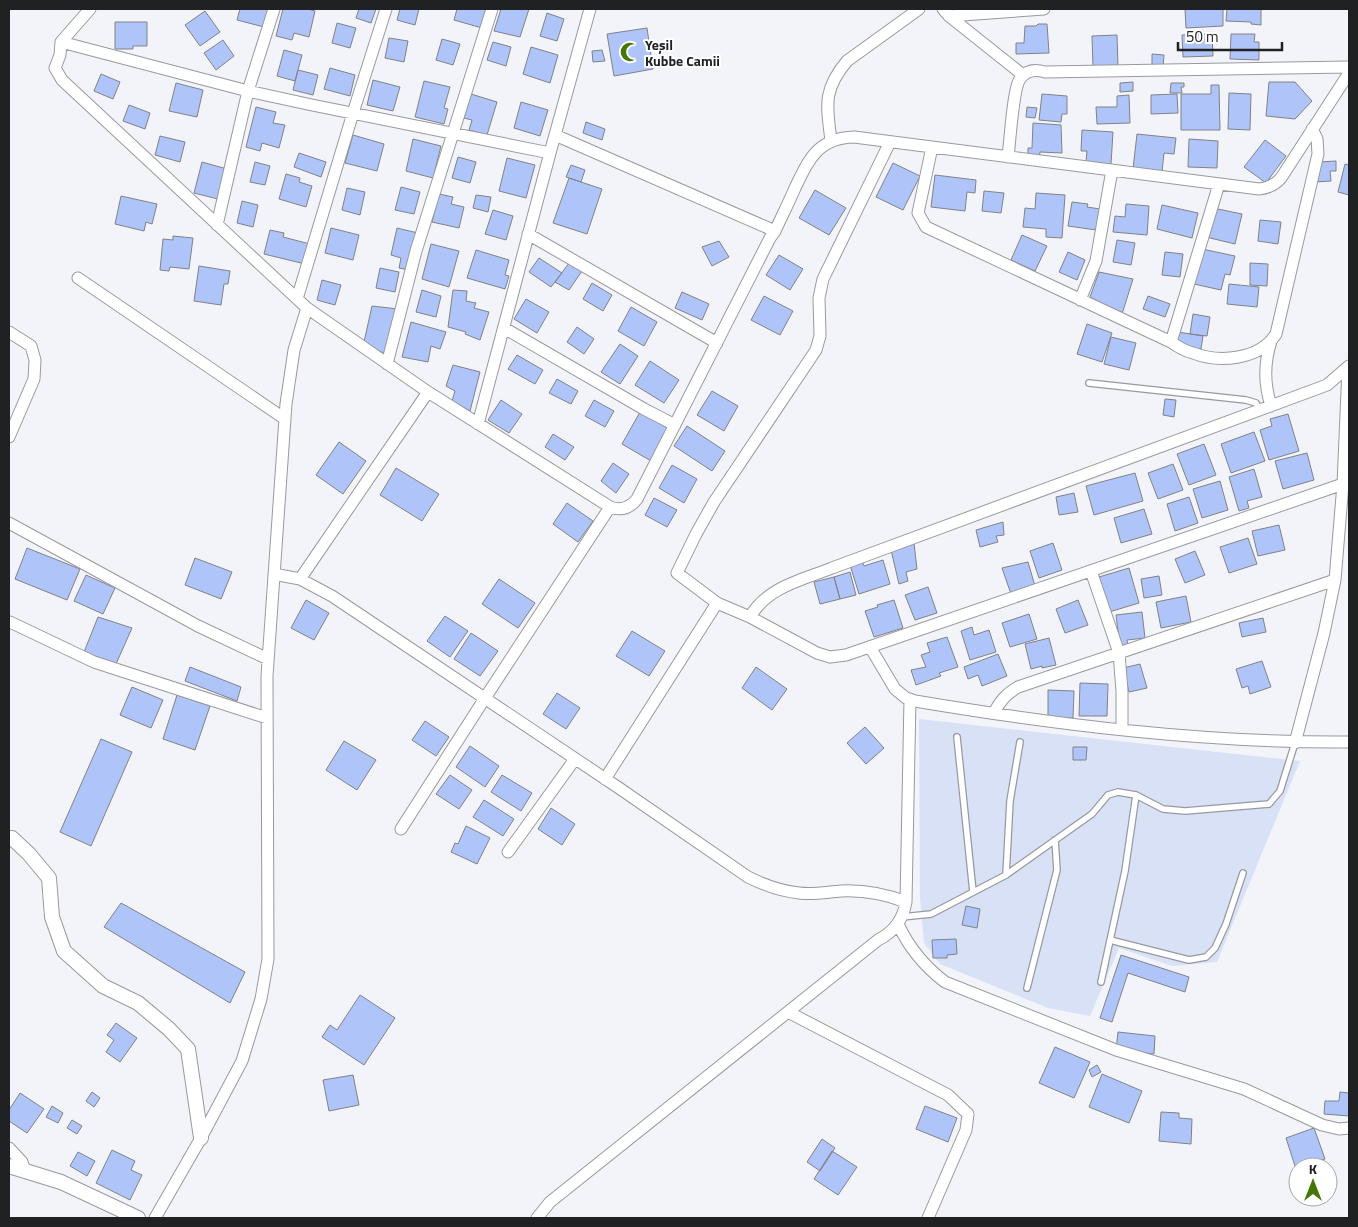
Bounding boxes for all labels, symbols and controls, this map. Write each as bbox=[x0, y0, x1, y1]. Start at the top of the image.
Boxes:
scale bar bbox=[1178, 20, 1282, 52]
text: 50 m bbox=[1186, 25, 1219, 48]
place label: Yeşil Kubbe Camii bbox=[645, 34, 720, 71]
mosque icon: Yeşil Kubbe Camii bbox=[619, 41, 641, 63]
north arrow bbox=[1288, 1157, 1338, 1207]
text: K bbox=[1309, 1158, 1318, 1179]

